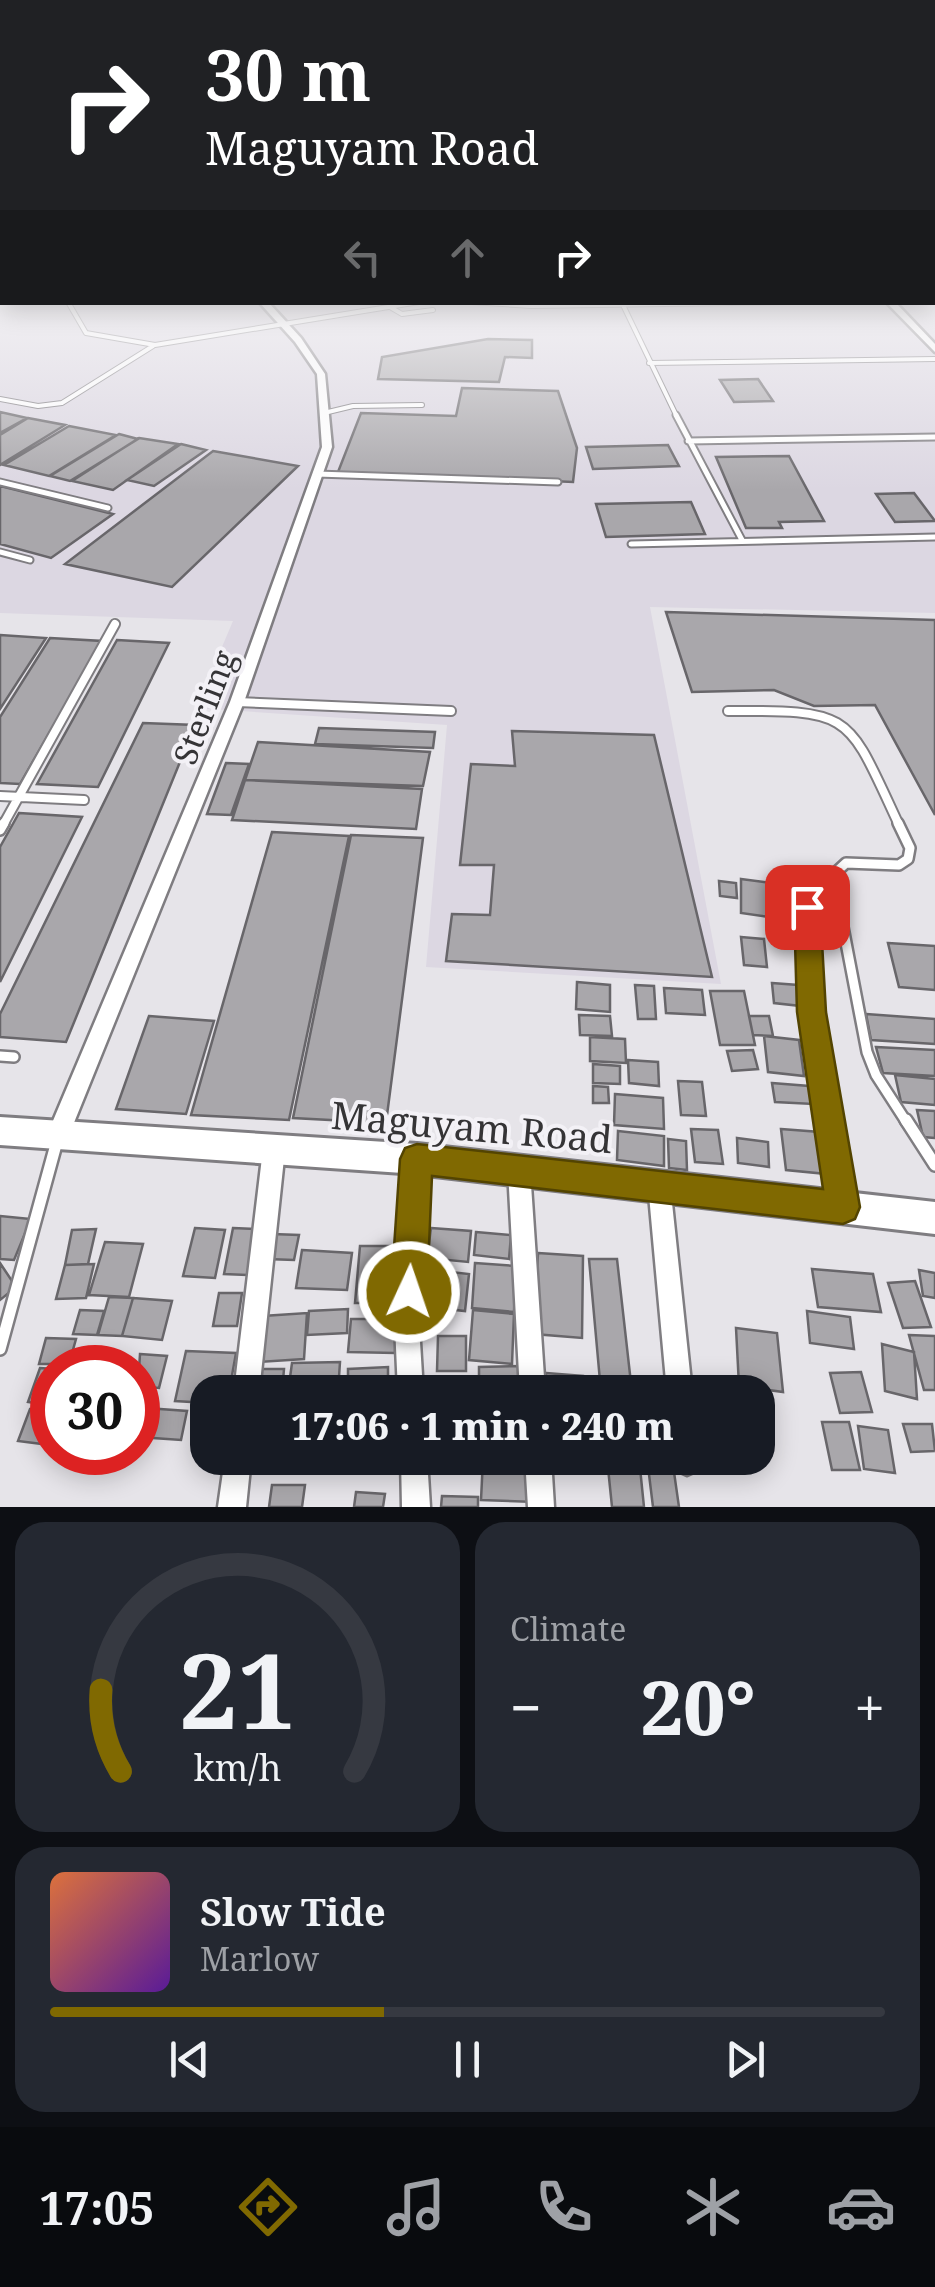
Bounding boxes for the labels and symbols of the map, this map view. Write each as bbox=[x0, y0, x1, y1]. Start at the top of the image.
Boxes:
street label: Sterling bbox=[163, 644, 245, 770]
pin bbox=[765, 865, 850, 950]
street label: Maguyam Road bbox=[329, 1088, 615, 1164]
position arrow bbox=[357, 1240, 461, 1344]
speed limit sign: 30 bbox=[30, 1345, 160, 1475]

